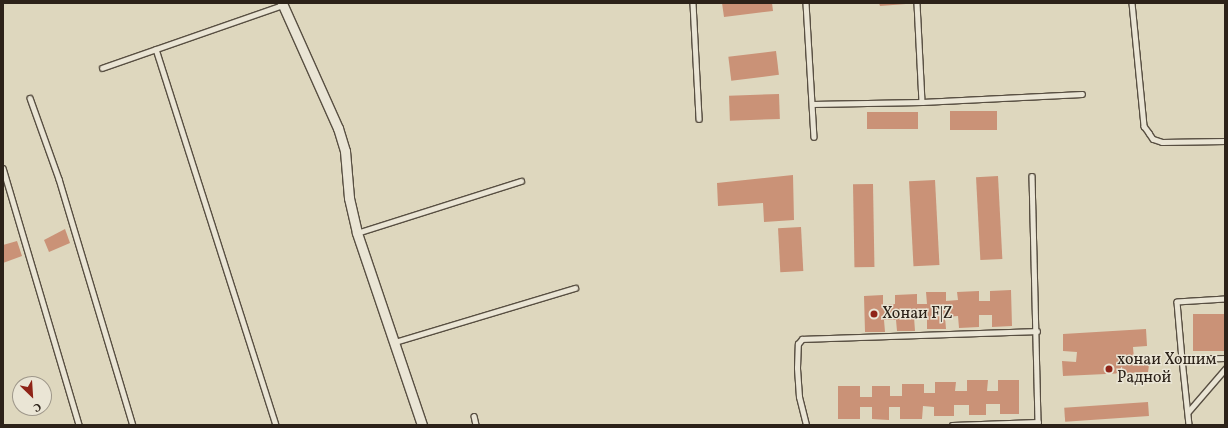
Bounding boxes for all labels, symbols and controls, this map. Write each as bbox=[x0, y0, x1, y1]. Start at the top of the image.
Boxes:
place label: Хонаи F|Z bbox=[882, 304, 953, 324]
marker: Хонаи F|Z bbox=[869, 309, 879, 319]
place label: хонаи Хошим Радной bbox=[1117, 350, 1217, 388]
marker: хонаи Хошим Радной bbox=[1104, 364, 1114, 374]
north arrow bbox=[12, 376, 52, 416]
text: С bbox=[30, 398, 43, 415]

